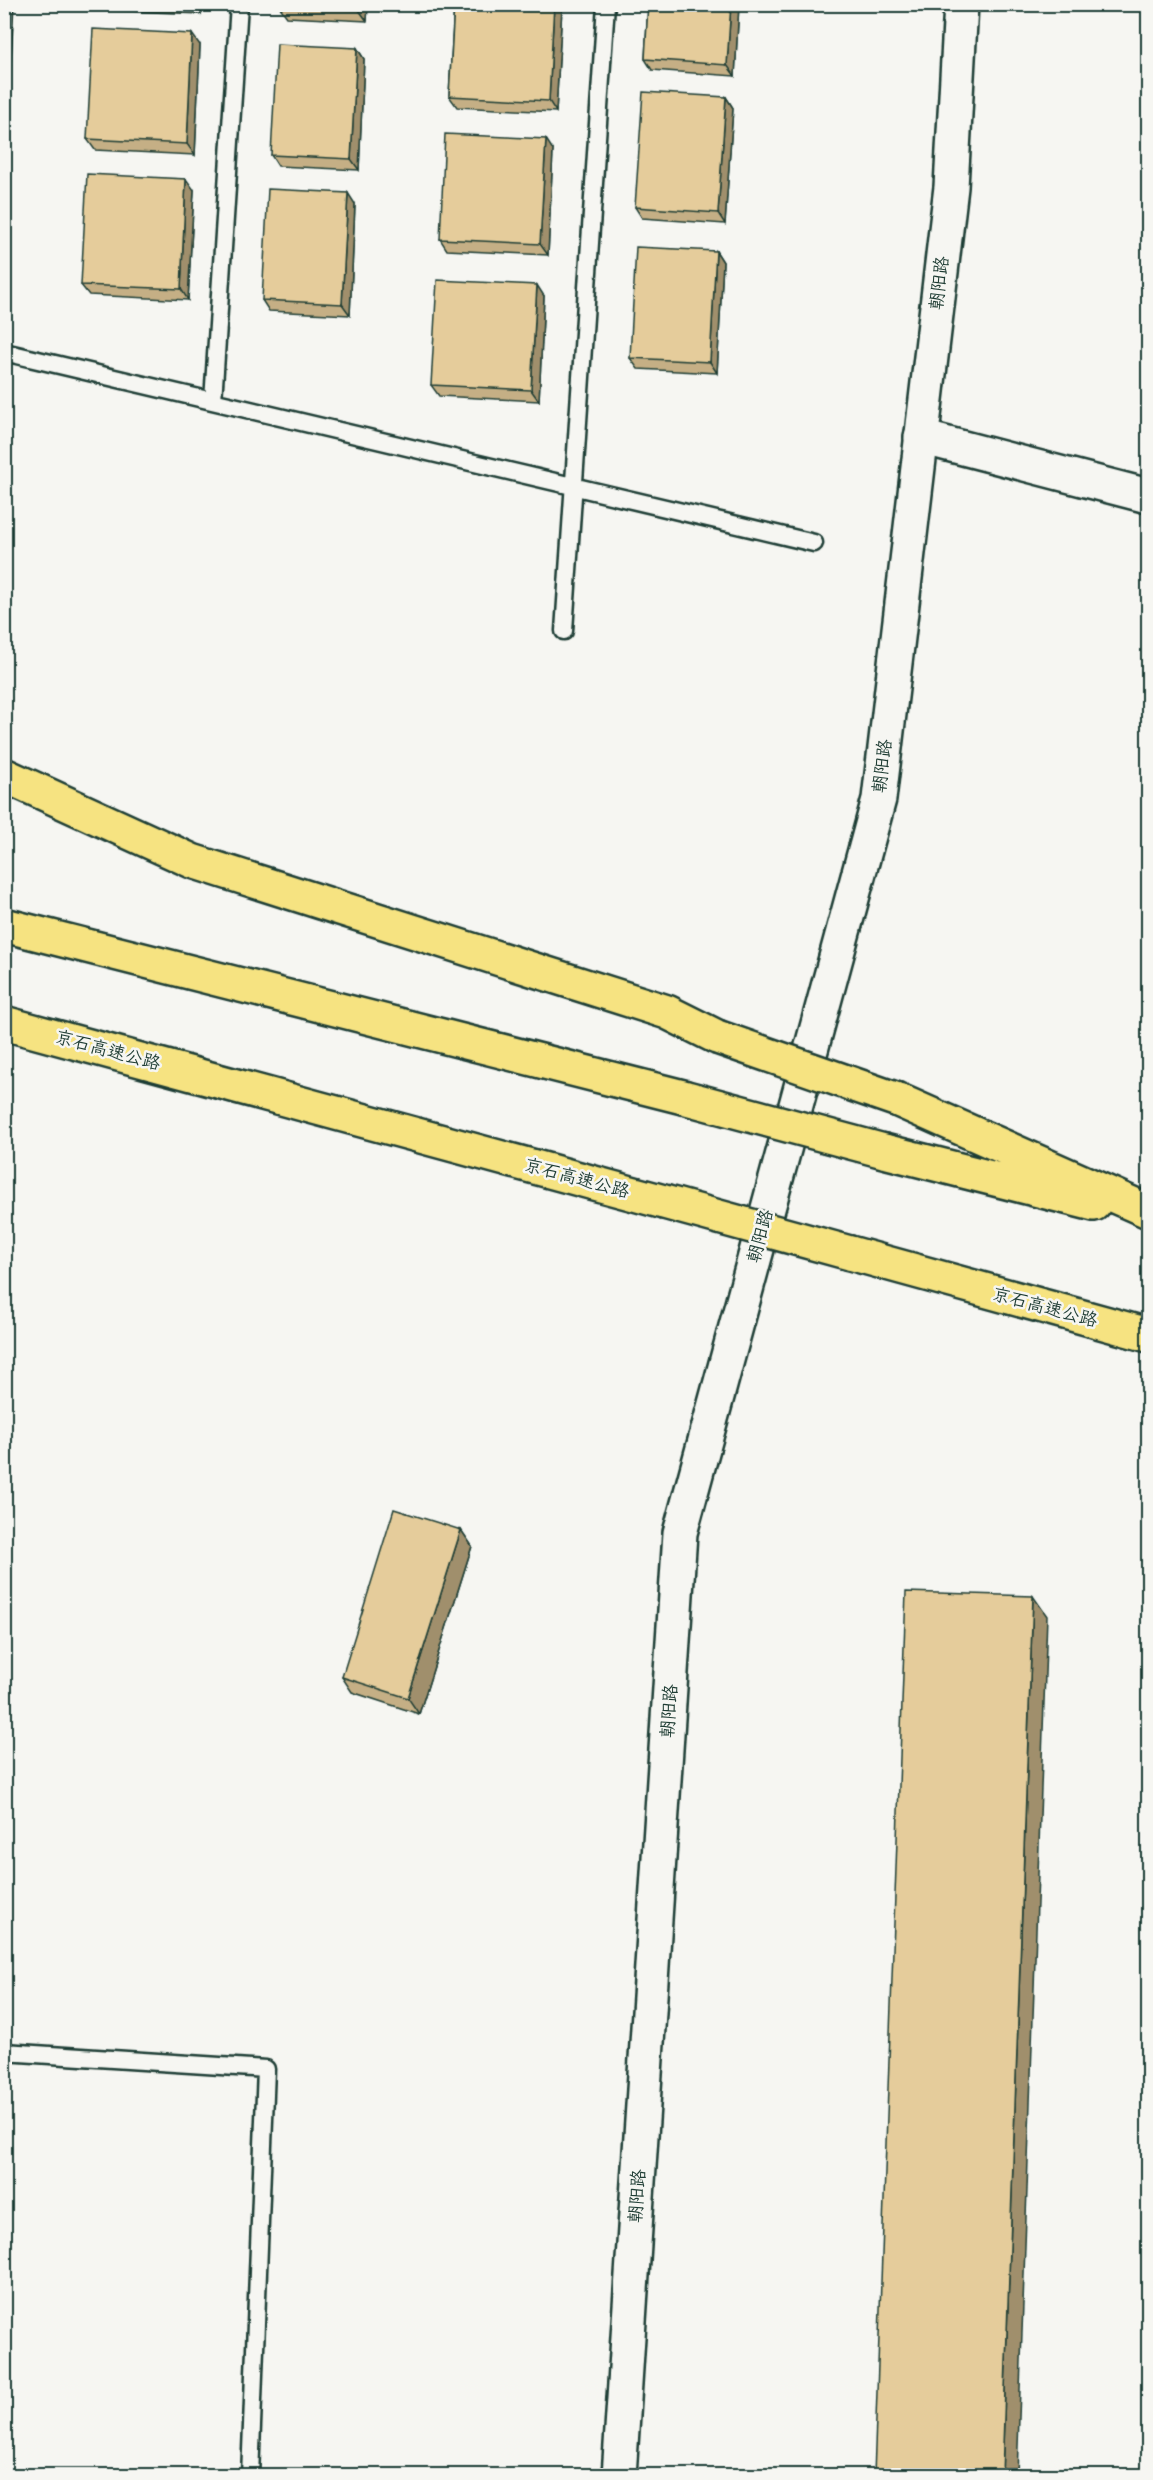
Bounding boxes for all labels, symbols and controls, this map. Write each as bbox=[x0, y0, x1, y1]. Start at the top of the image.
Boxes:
street label: 朝阳路 bbox=[923, 255, 953, 311]
street label: 朝阳路 bbox=[866, 738, 896, 794]
street label: 京石高速公路 bbox=[53, 1023, 164, 1075]
street label: 京石高速公路 bbox=[522, 1151, 633, 1203]
street label: 朝阳路 bbox=[740, 1207, 778, 1265]
street label: 京石高速公路 bbox=[990, 1280, 1101, 1332]
street label: 朝阳路 bbox=[654, 1683, 682, 1739]
street label: 朝阳路 bbox=[622, 2168, 650, 2224]

